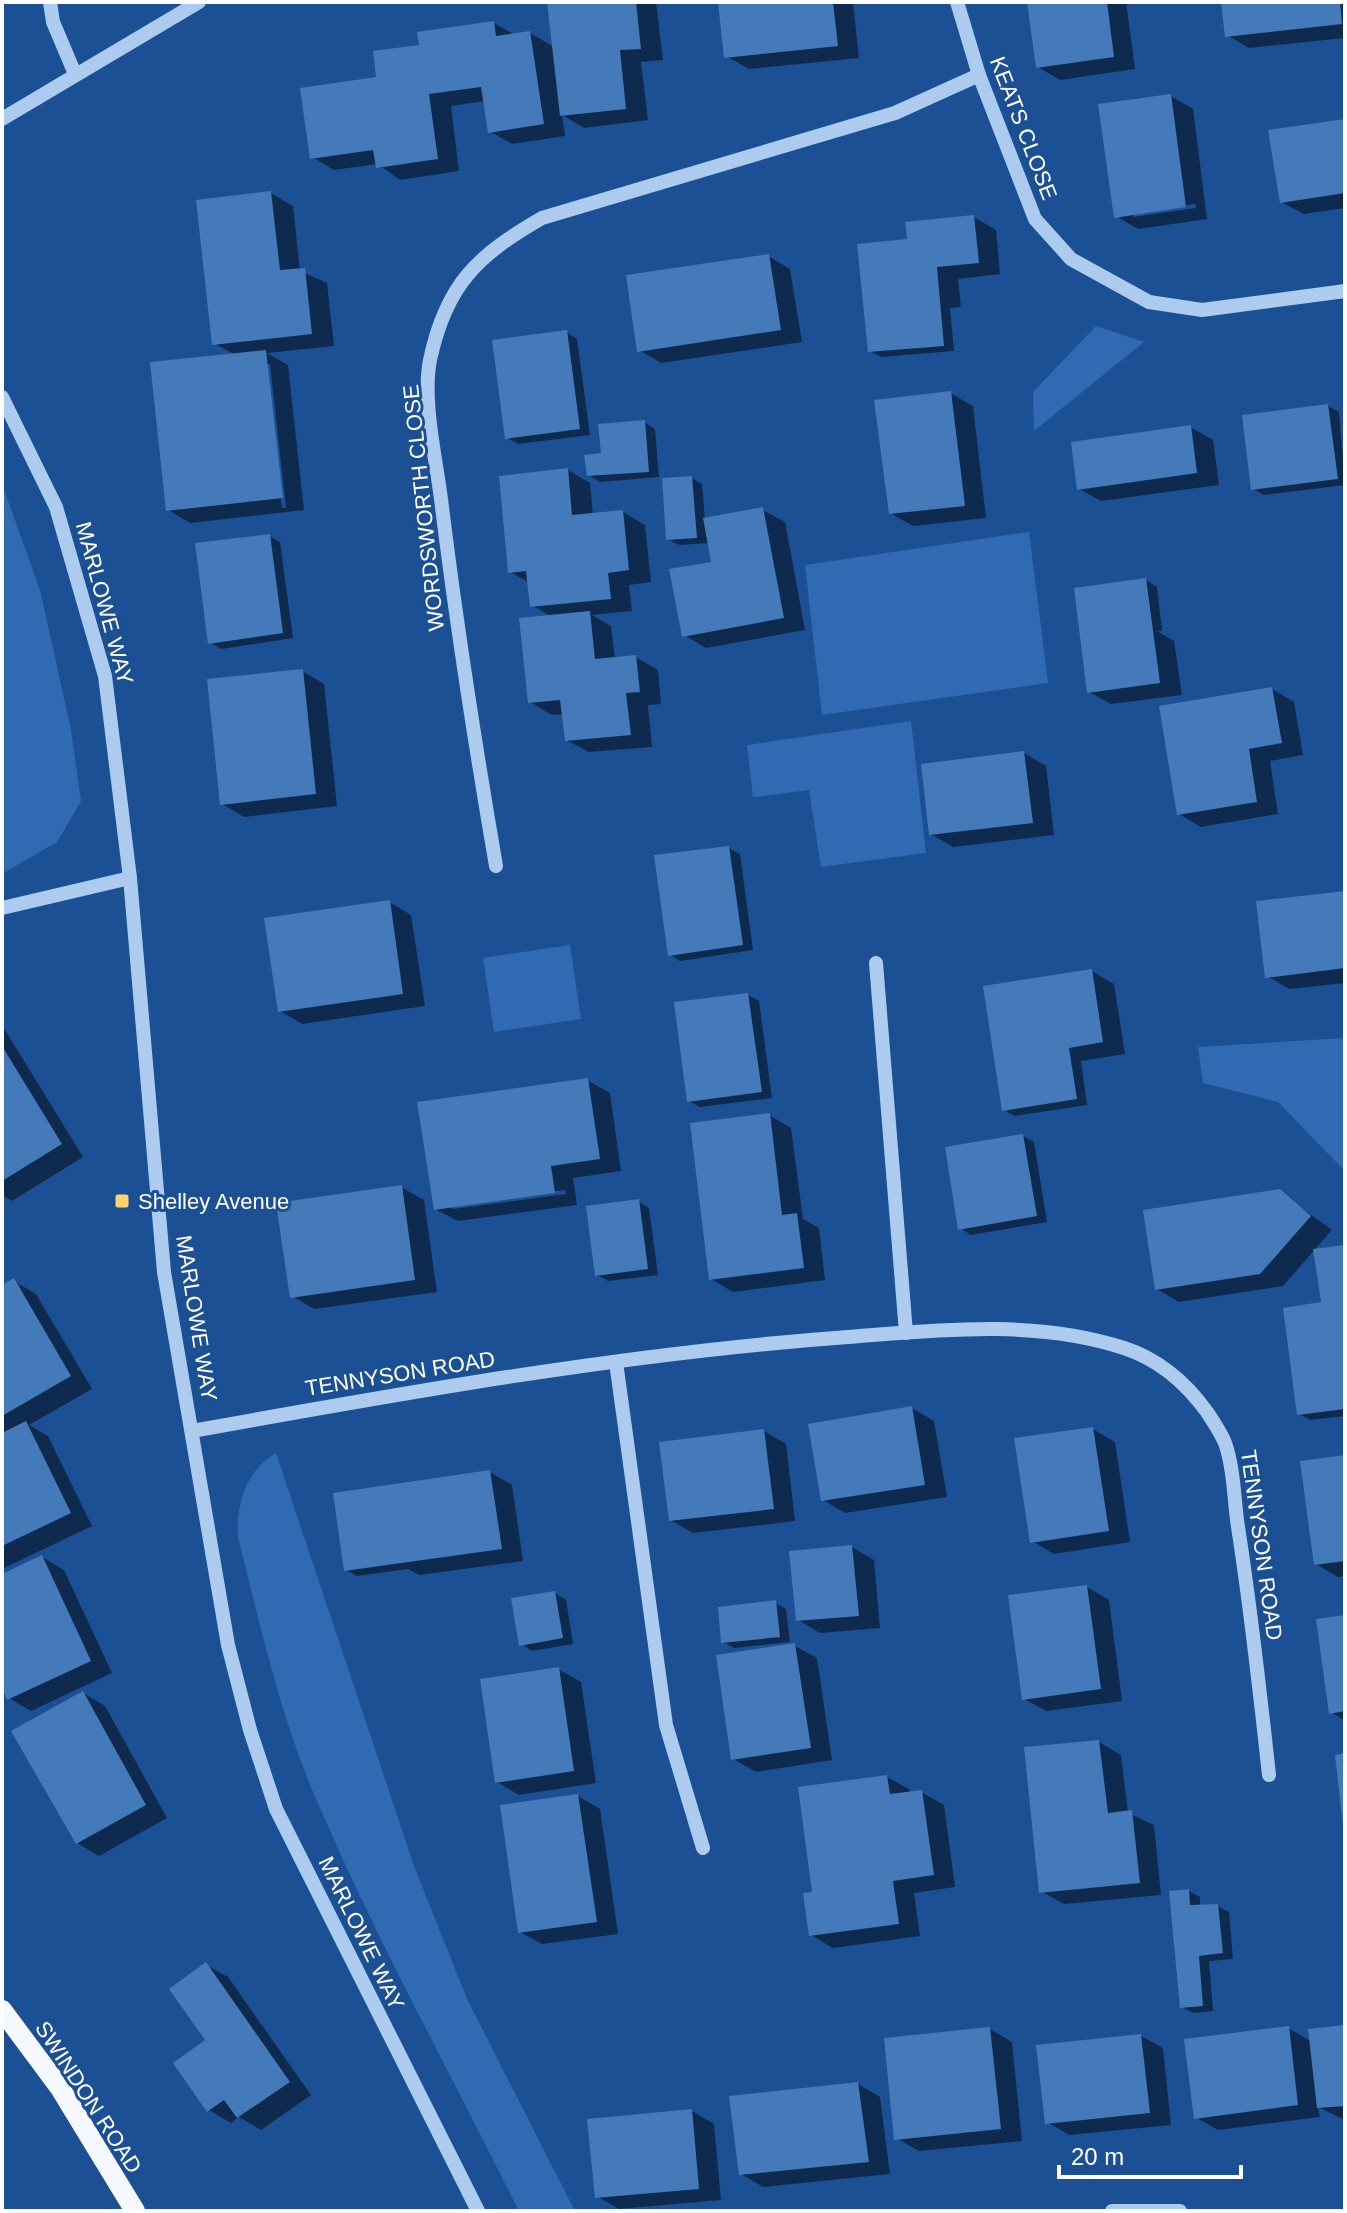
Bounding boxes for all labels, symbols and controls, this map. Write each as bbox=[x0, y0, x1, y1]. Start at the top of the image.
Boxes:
street label: KEATS CLOSE bbox=[985, 53, 1062, 203]
street label: WORDSWORTH CLOSE bbox=[398, 383, 449, 632]
street label: MARLOWE WAY bbox=[71, 519, 138, 688]
place label: Shelley Avenue bbox=[138, 1189, 289, 1214]
marker: Shelley Avenue bbox=[113, 1192, 131, 1210]
street label: MARLOWE WAY bbox=[171, 1233, 222, 1403]
street label: TENNYSON ROAD bbox=[303, 1346, 497, 1401]
street label: TENNYSON ROAD bbox=[1236, 1448, 1287, 1642]
street label: MARLOWE WAY bbox=[314, 1852, 410, 2014]
street label: SWINDON ROAD bbox=[30, 2017, 147, 2178]
scale bar bbox=[1059, 2129, 1241, 2179]
text: 20 m bbox=[1071, 2143, 1124, 2170]

